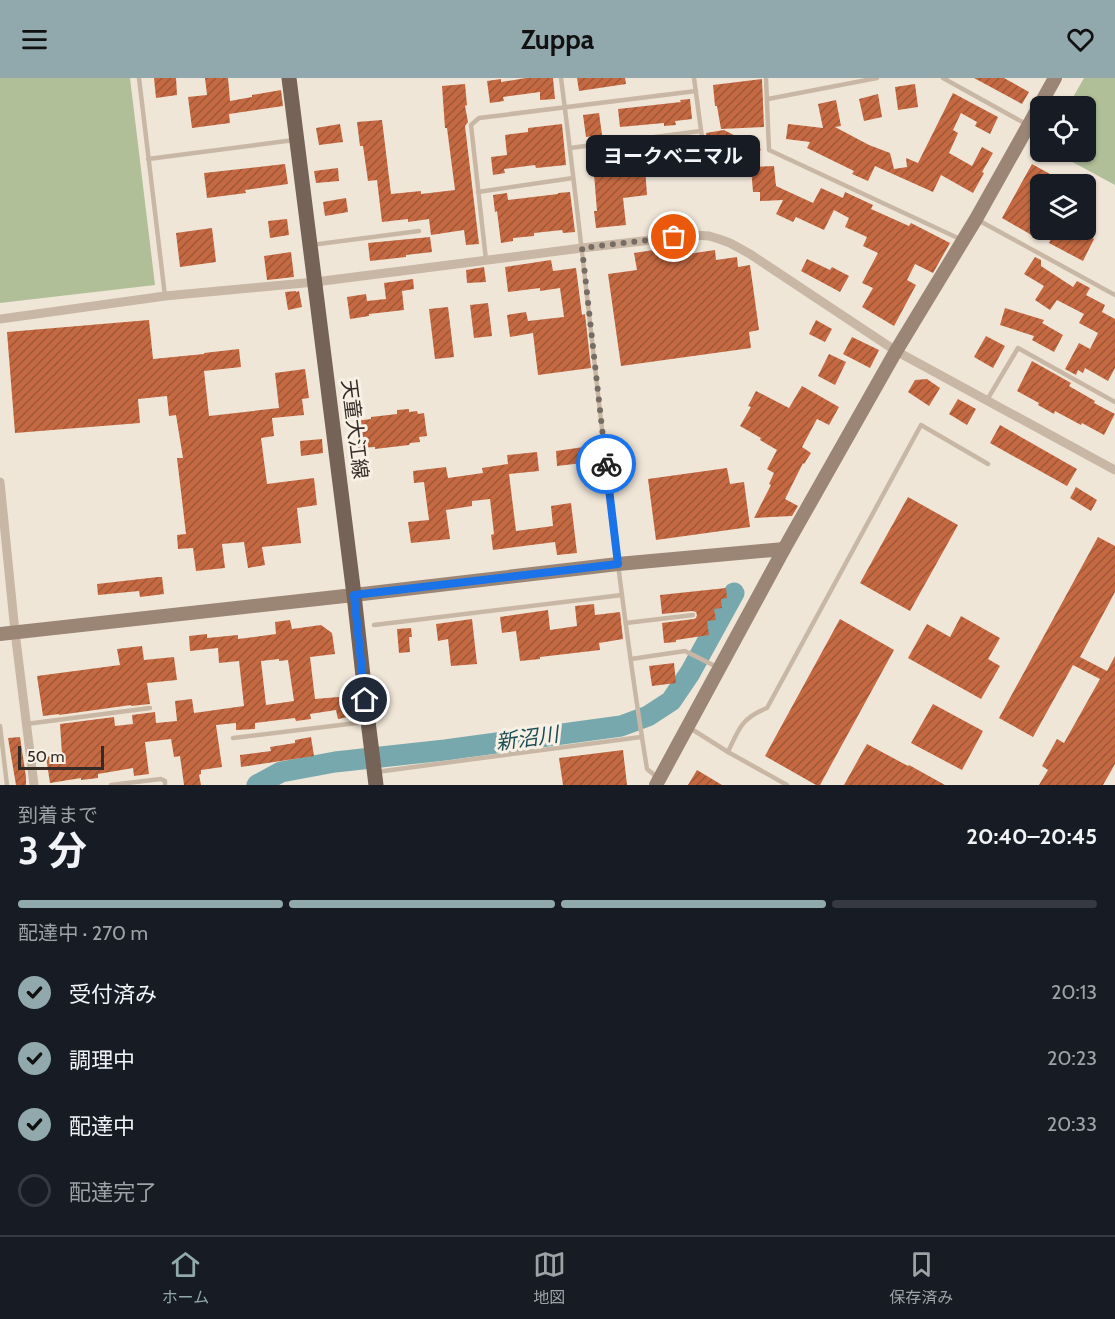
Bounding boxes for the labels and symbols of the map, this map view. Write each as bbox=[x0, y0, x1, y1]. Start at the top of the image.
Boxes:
callout: ヨークベニマル bbox=[587, 135, 761, 177]
pin bbox=[648, 211, 699, 262]
street label: 天童大江線 bbox=[337, 378, 373, 480]
courier bbox=[576, 434, 636, 494]
pin bbox=[339, 674, 390, 725]
water label: 新沼川 bbox=[494, 721, 562, 755]
scale bar bbox=[18, 743, 104, 770]

